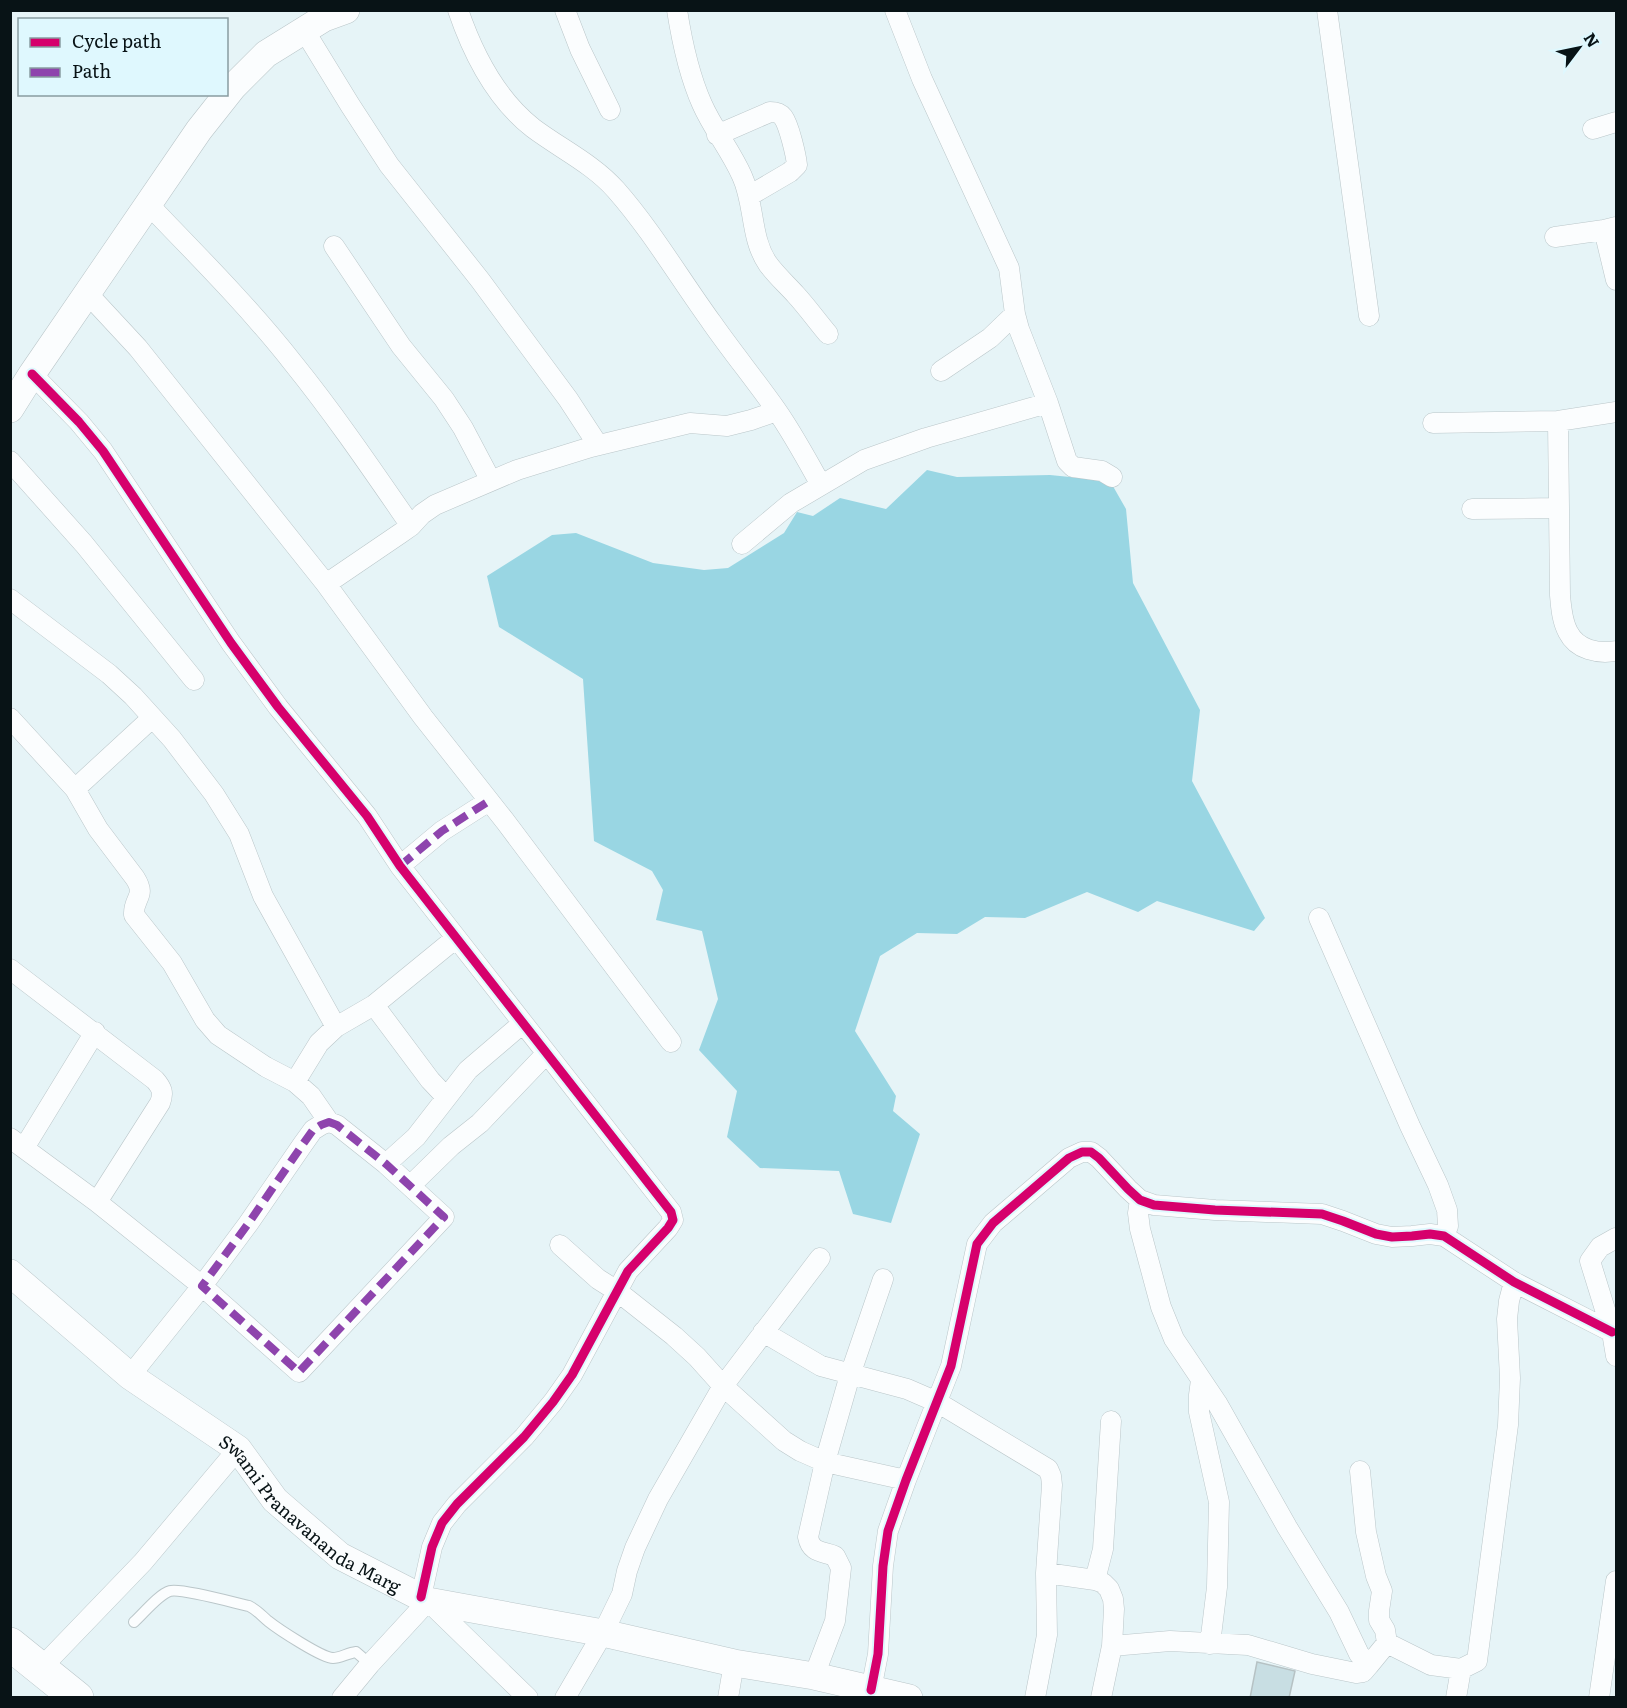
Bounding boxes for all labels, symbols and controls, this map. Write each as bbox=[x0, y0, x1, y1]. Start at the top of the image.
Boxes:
legend bbox=[18, 18, 228, 96]
north arrow bbox=[1549, 18, 1609, 78]
text: Cycle path bbox=[72, 27, 161, 54]
text: N bbox=[1579, 27, 1606, 52]
text: Path bbox=[72, 57, 111, 84]
street label: Swami Pranavananda Marg bbox=[214, 1427, 407, 1599]

